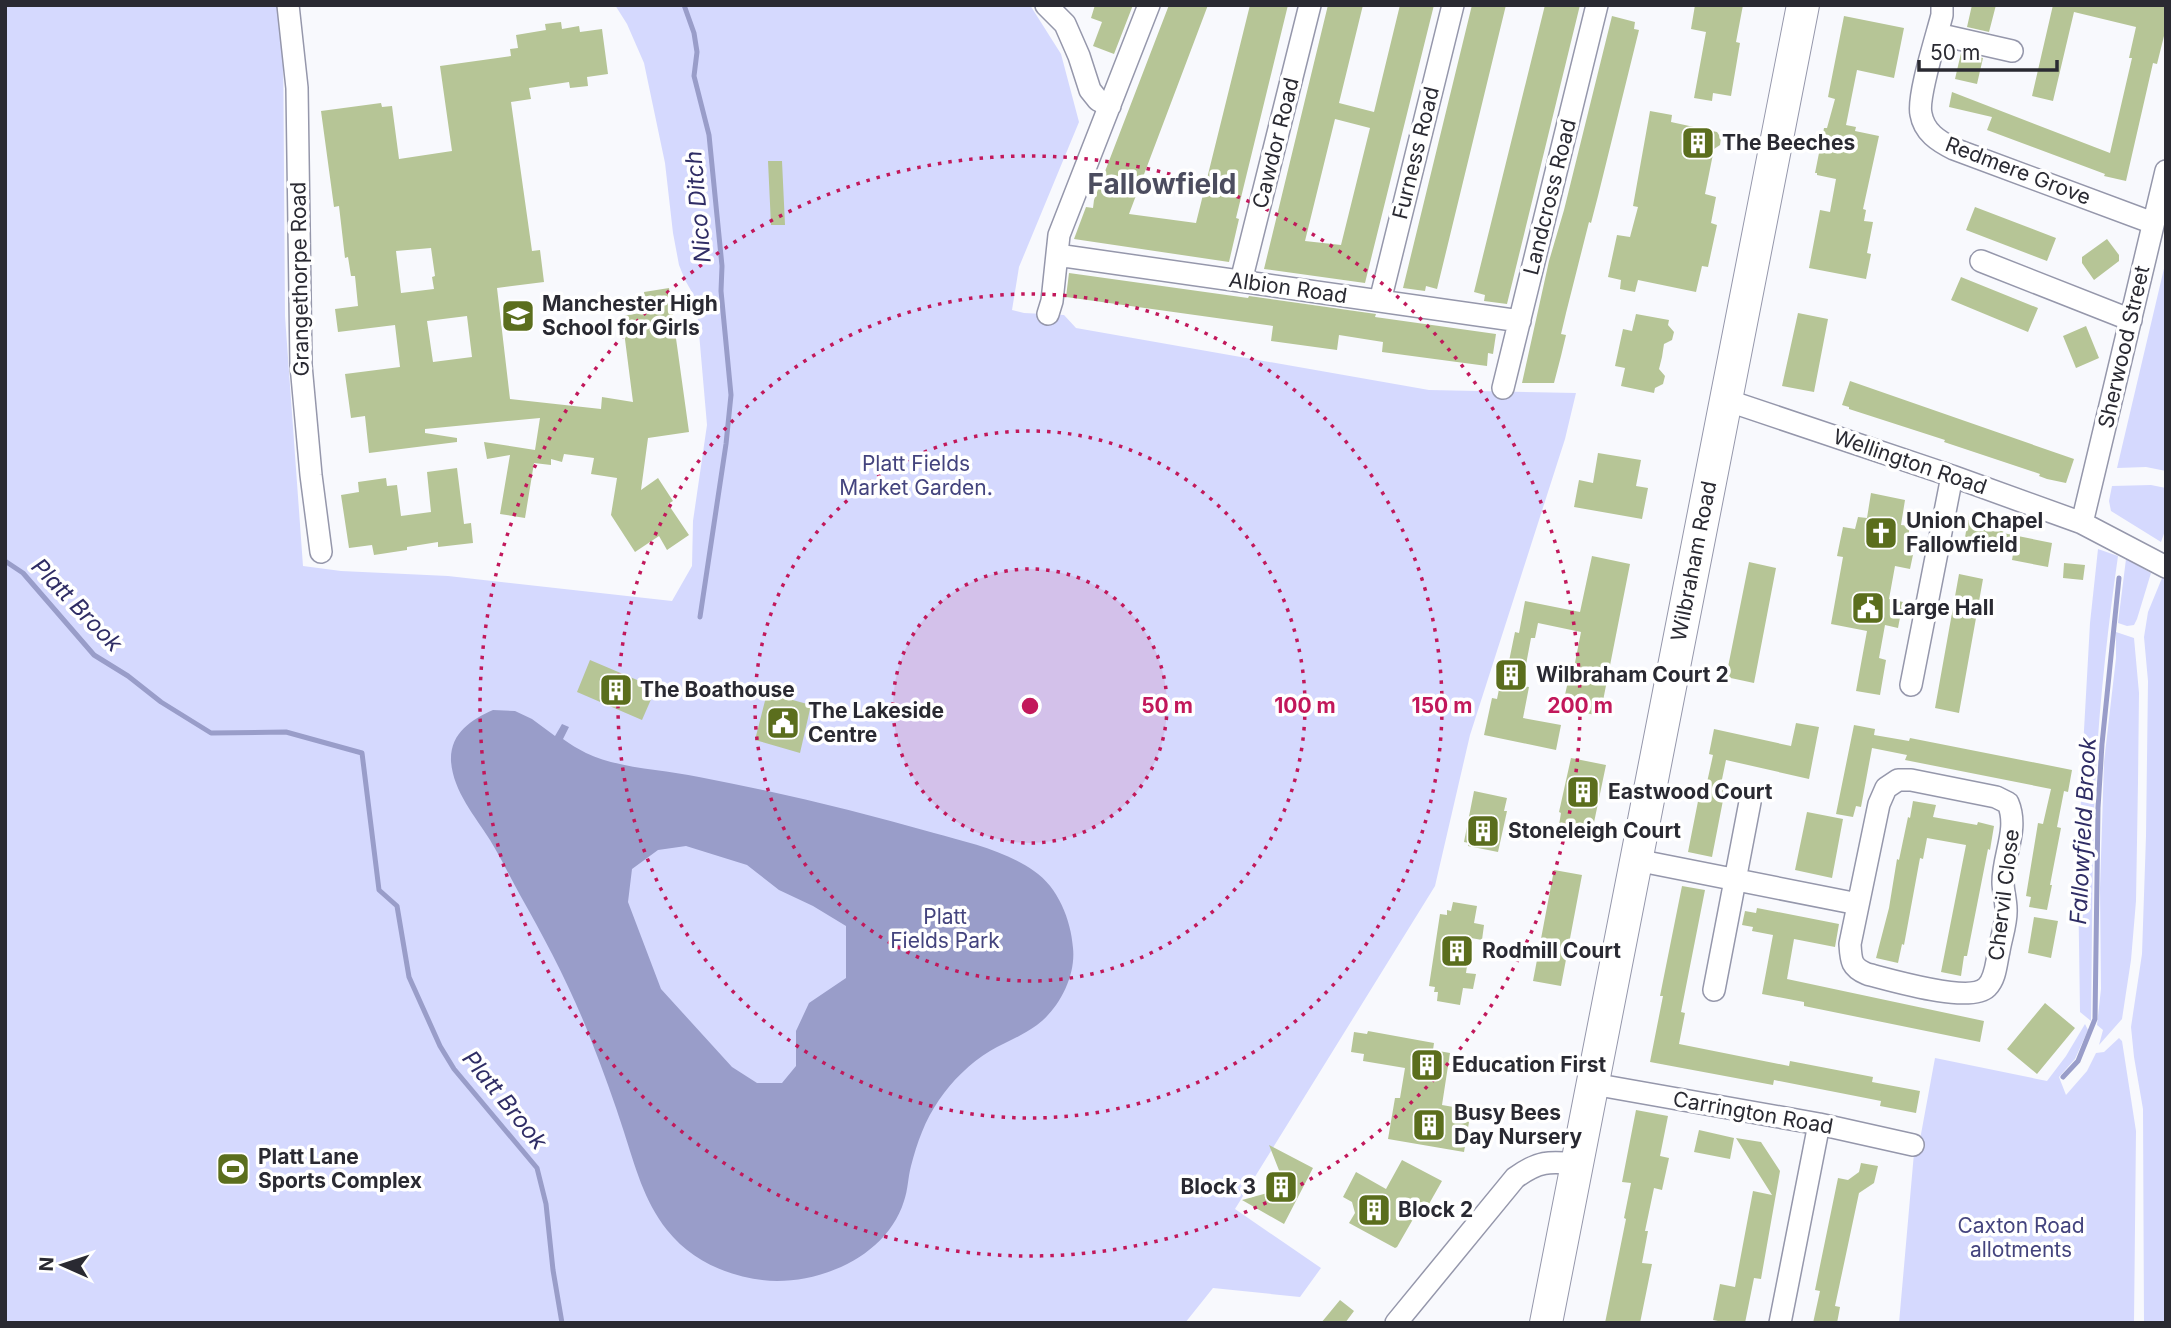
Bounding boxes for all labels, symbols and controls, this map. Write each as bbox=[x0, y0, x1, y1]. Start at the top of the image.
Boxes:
scale bar bbox=[1919, 28, 2057, 72]
text: 50 m bbox=[1930, 40, 1980, 65]
street label: Cawdor Road bbox=[1247, 75, 1304, 211]
street label: Furness Road bbox=[1387, 84, 1444, 222]
street label: Landcross Road bbox=[1518, 116, 1581, 277]
building icon: The Beeches bbox=[1679, 124, 1717, 162]
place label: The Beeches bbox=[1722, 130, 1855, 155]
street label: Redmere Grove bbox=[1942, 131, 2094, 210]
water label: Nico Ditch bbox=[679, 150, 717, 264]
district label: Fallowfield bbox=[1088, 167, 1236, 201]
street label: Grangethorpe Road bbox=[285, 181, 314, 377]
street label: Sherwood Street bbox=[2093, 263, 2154, 431]
street label: Albion Road bbox=[1227, 267, 1349, 308]
place label: Manchester High School for Girls bbox=[542, 291, 718, 340]
school or university icon: Manchester High School for Girls bbox=[499, 297, 537, 335]
street label: Wellington Road bbox=[1830, 424, 1990, 499]
park label: Platt Fields Market Garden. bbox=[839, 451, 993, 500]
street label: Wilbraham Road bbox=[1666, 479, 1721, 643]
place label: Union Chapel Fallowfield bbox=[1906, 508, 2043, 557]
church icon: Union Chapel Fallowfield bbox=[1862, 514, 1900, 552]
water label: Platt Brook bbox=[26, 552, 129, 658]
public building icon: Large Hall bbox=[1849, 589, 1887, 627]
place label: Large Hall bbox=[1892, 595, 1994, 620]
building icon: Wilbraham Court 2 bbox=[1492, 656, 1530, 694]
place label: Wilbraham Court 2 bbox=[1536, 662, 1729, 687]
building icon: The Boathouse bbox=[597, 671, 635, 709]
place label: The Boathouse bbox=[640, 677, 795, 702]
text: 50 m bbox=[1141, 693, 1193, 718]
text: 100 m bbox=[1274, 693, 1336, 718]
text: 150 m bbox=[1412, 693, 1472, 718]
text: 200 m bbox=[1547, 693, 1613, 718]
centre of rings bbox=[1018, 694, 1042, 718]
place label: The Lakeside Centre bbox=[808, 698, 944, 747]
public building icon: The Lakeside Centre bbox=[764, 704, 802, 742]
water label: Fallowfield Brook bbox=[2064, 736, 2102, 925]
building icon: Eastwood Court bbox=[1564, 773, 1602, 811]
place label: Eastwood Court bbox=[1608, 779, 1773, 804]
building icon: Stoneleigh Court bbox=[1464, 812, 1502, 850]
place label: Stoneleigh Court bbox=[1508, 818, 1681, 843]
street label: Chervil Close bbox=[1983, 828, 2024, 962]
park label: Platt Fields Park bbox=[890, 904, 1000, 953]
building icon: Rodmill Court bbox=[1438, 932, 1476, 970]
place label: Rodmill Court bbox=[1482, 938, 1621, 963]
water label: Platt Brook bbox=[457, 1045, 554, 1155]
building icon: Education First bbox=[1408, 1046, 1446, 1084]
place label: Education First bbox=[1452, 1052, 1606, 1077]
street label: Carrington Road bbox=[1671, 1086, 1835, 1139]
place label: Busy Bees Day Nursery bbox=[1454, 1100, 1582, 1149]
building icon: Busy Bees Day Nursery bbox=[1410, 1106, 1448, 1144]
place label: Platt Lane Sports Complex bbox=[258, 1144, 422, 1193]
sports icon: Platt Lane Sports Complex bbox=[214, 1150, 252, 1188]
building icon: Block 3 bbox=[1262, 1168, 1300, 1206]
place label: Block 3 bbox=[1180, 1174, 1256, 1199]
building icon: Block 2 bbox=[1355, 1191, 1393, 1229]
place label: Block 2 bbox=[1398, 1197, 1473, 1222]
park label: Caxton Road allotments bbox=[1957, 1213, 2085, 1262]
north arrow bbox=[28, 1230, 98, 1300]
text: N bbox=[35, 1256, 58, 1272]

